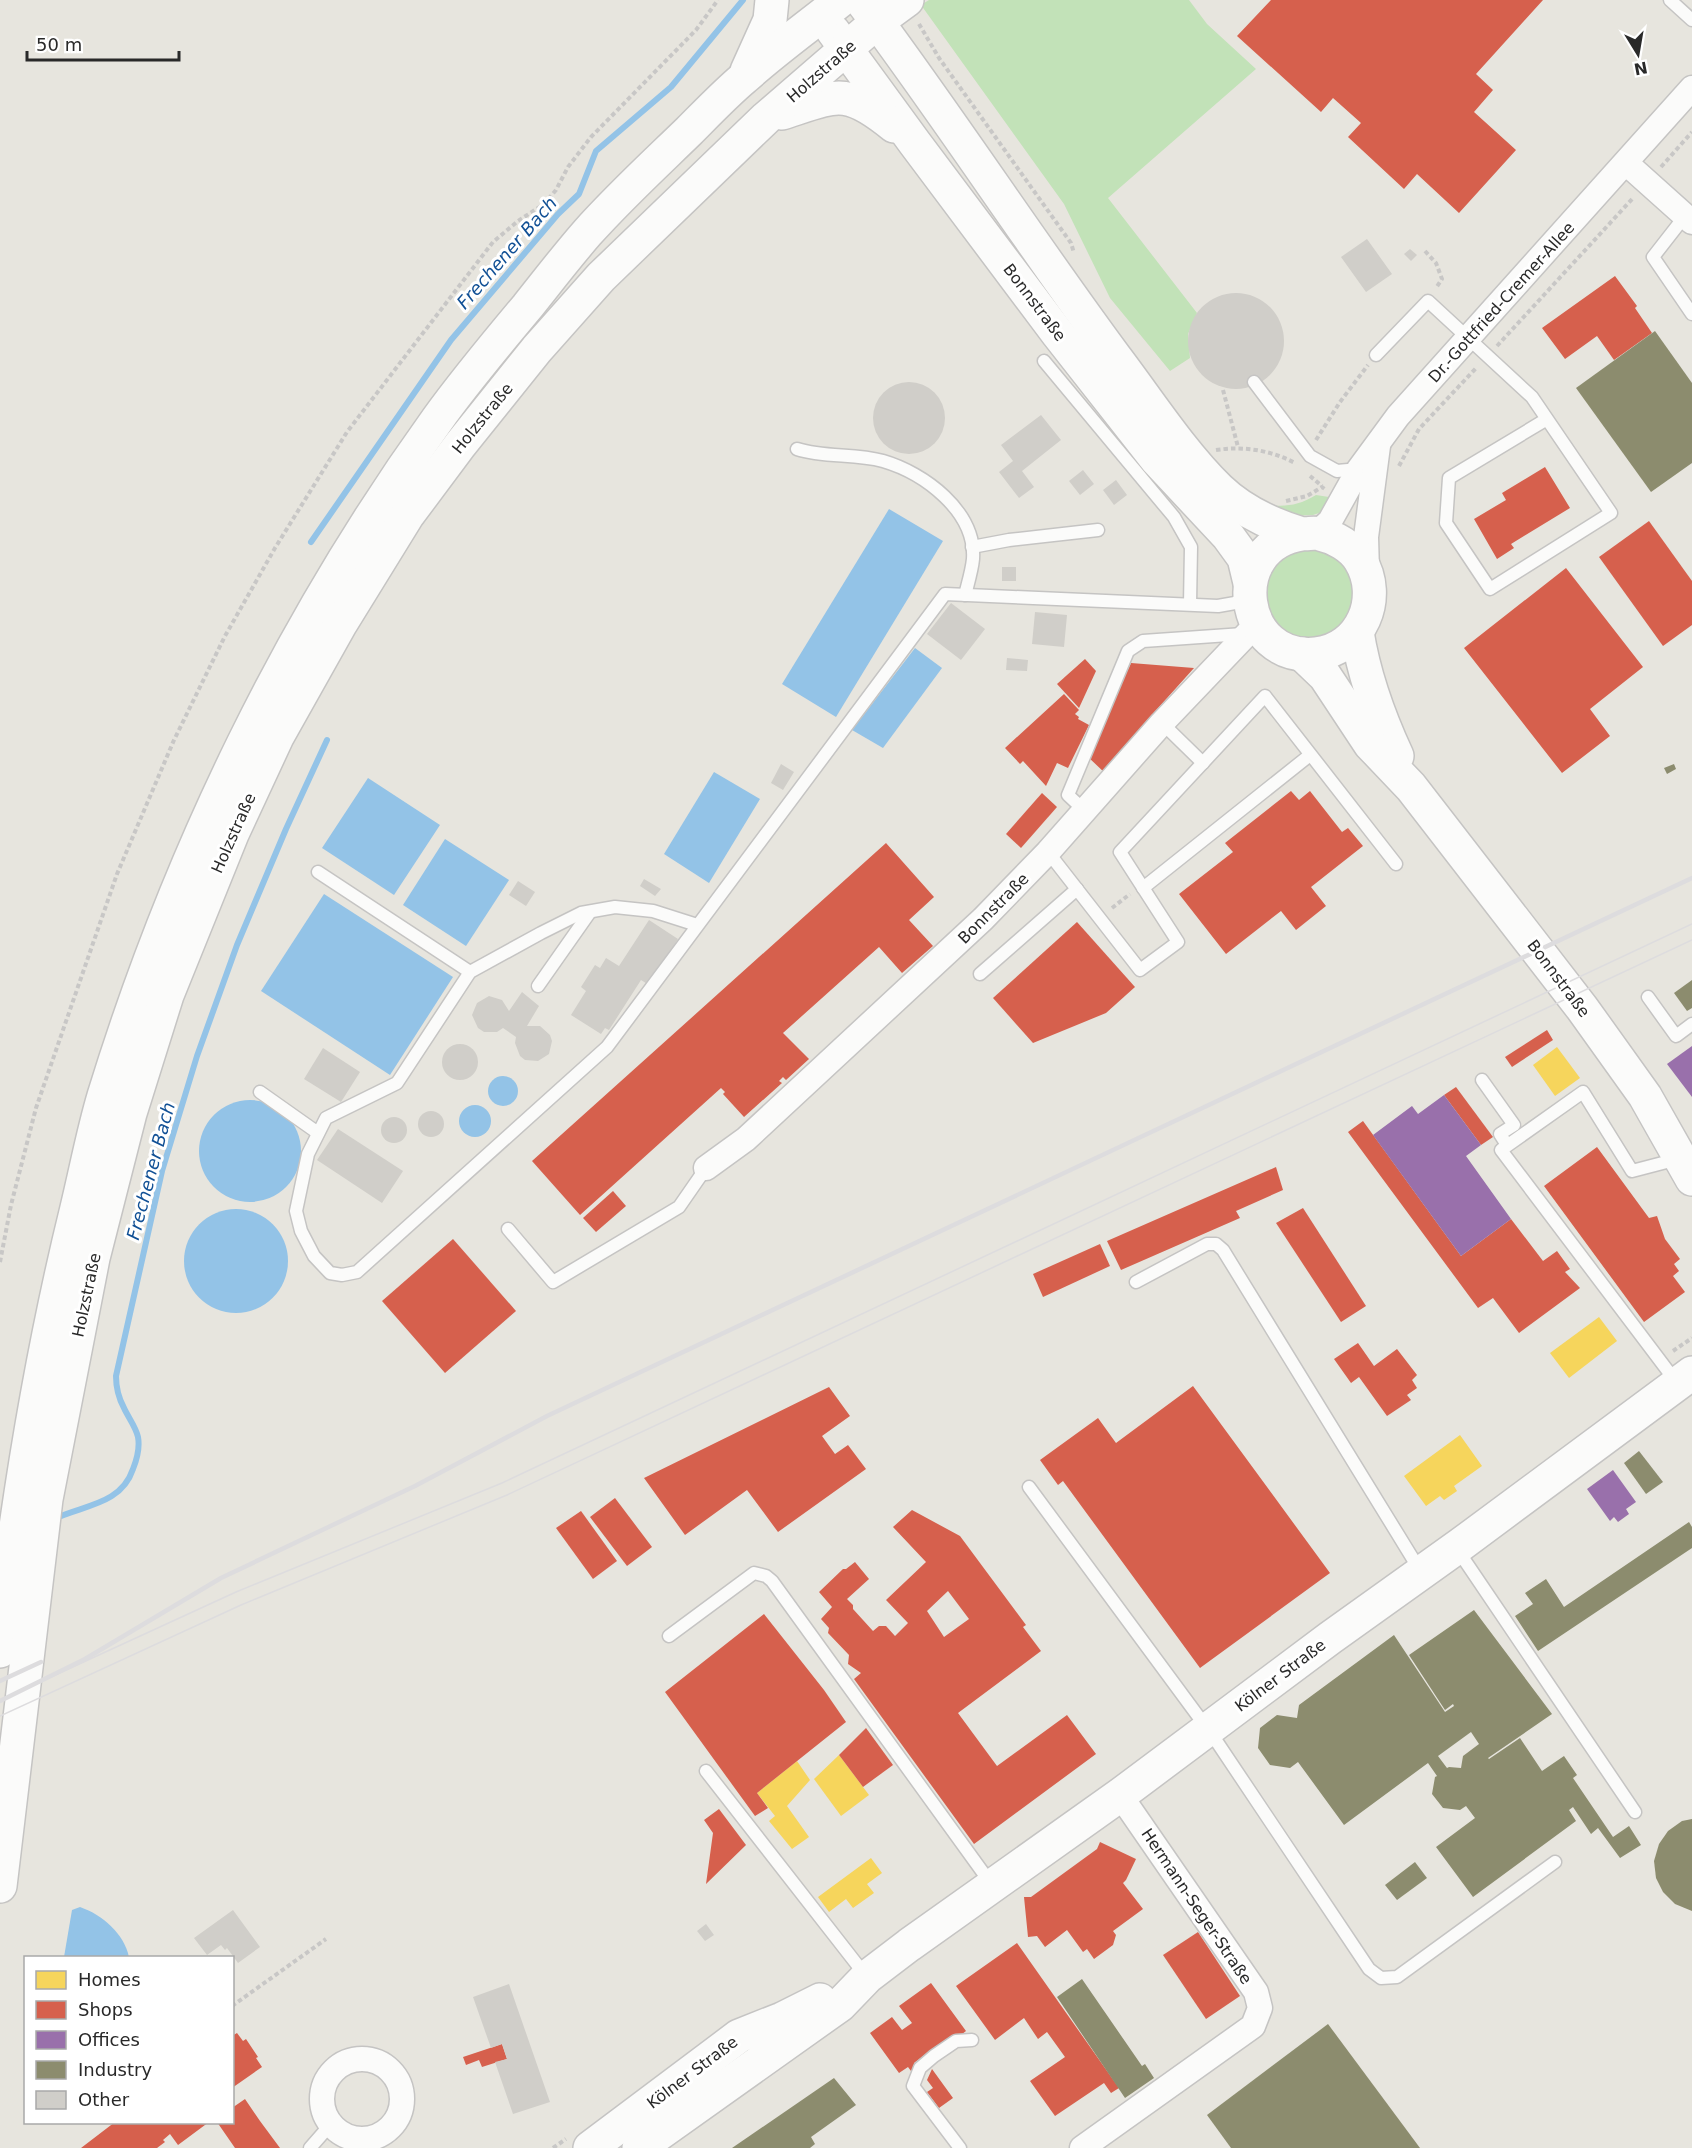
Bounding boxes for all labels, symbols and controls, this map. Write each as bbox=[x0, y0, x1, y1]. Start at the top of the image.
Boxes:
scale bar bbox=[27, 24, 178, 62]
north arrow bbox=[1608, 24, 1668, 84]
text: 50 m bbox=[36, 34, 82, 55]
street label: Holzstraße bbox=[783, 36, 860, 107]
text: N bbox=[1632, 58, 1649, 79]
water label: Frechener Bach bbox=[452, 192, 561, 313]
street label: Dr.-Gottfried-Cremer-Allee bbox=[1424, 218, 1578, 386]
street label: Bonnstraße bbox=[999, 260, 1070, 345]
street label: Holzstraße bbox=[448, 379, 517, 458]
street label: Holzstraße bbox=[207, 790, 260, 876]
street label: Bonnstraße bbox=[954, 869, 1033, 948]
street label: Bonnstraße bbox=[1523, 936, 1594, 1021]
water label: Frechener Bach bbox=[122, 1100, 179, 1242]
street label: Holzstraße bbox=[68, 1251, 105, 1339]
street label: Kölner Straße bbox=[1231, 1635, 1329, 1716]
street label: Hermann-Seger-Straße bbox=[1137, 1825, 1256, 1988]
legend bbox=[24, 1956, 234, 2124]
text: Homes bbox=[78, 1969, 141, 1990]
text: Shops bbox=[78, 1999, 133, 2020]
text: Offices bbox=[78, 2029, 140, 2050]
street label: Kölner Straße bbox=[643, 2032, 741, 2113]
text: Industry bbox=[78, 2059, 152, 2080]
text: Other bbox=[78, 2089, 130, 2110]

